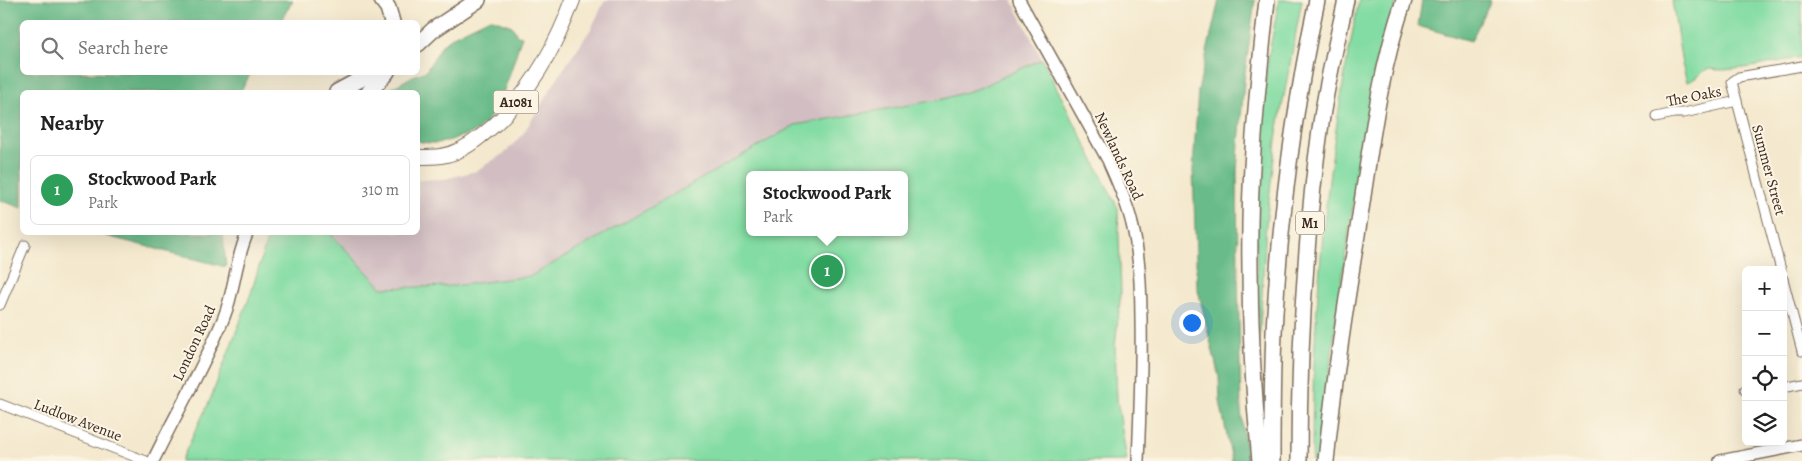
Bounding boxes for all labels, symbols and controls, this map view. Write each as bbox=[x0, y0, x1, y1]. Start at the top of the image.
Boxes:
search box bbox=[20, 20, 420, 75]
icon: search bbox=[38, 34, 66, 62]
text: Search here bbox=[78, 35, 168, 61]
street label: The Oaks bbox=[1665, 81, 1723, 111]
road number: A1081 bbox=[494, 90, 538, 114]
text: Nearby bbox=[40, 109, 103, 137]
street label: Newlands Road bbox=[1090, 109, 1149, 204]
street label: Summer Street bbox=[1747, 122, 1791, 218]
text: Stockwood Park bbox=[88, 166, 216, 192]
popup bbox=[746, 171, 908, 236]
text: 1 bbox=[54, 179, 60, 201]
text: 310 m bbox=[362, 179, 399, 201]
text: Stockwood Park bbox=[763, 180, 891, 206]
text: Park bbox=[88, 192, 118, 214]
text: Park bbox=[763, 206, 793, 228]
road number: M1 bbox=[1296, 212, 1324, 234]
pin: 1 bbox=[811, 252, 843, 290]
map controls bbox=[1742, 266, 1787, 446]
button: + bbox=[1742, 266, 1787, 311]
street label: London Road bbox=[168, 301, 221, 384]
your location bbox=[1179, 310, 1205, 336]
button: − bbox=[1742, 311, 1787, 356]
button: locate bbox=[1742, 356, 1787, 401]
street label: Ludlow Avenue bbox=[31, 394, 125, 446]
button: layers bbox=[1742, 401, 1787, 446]

